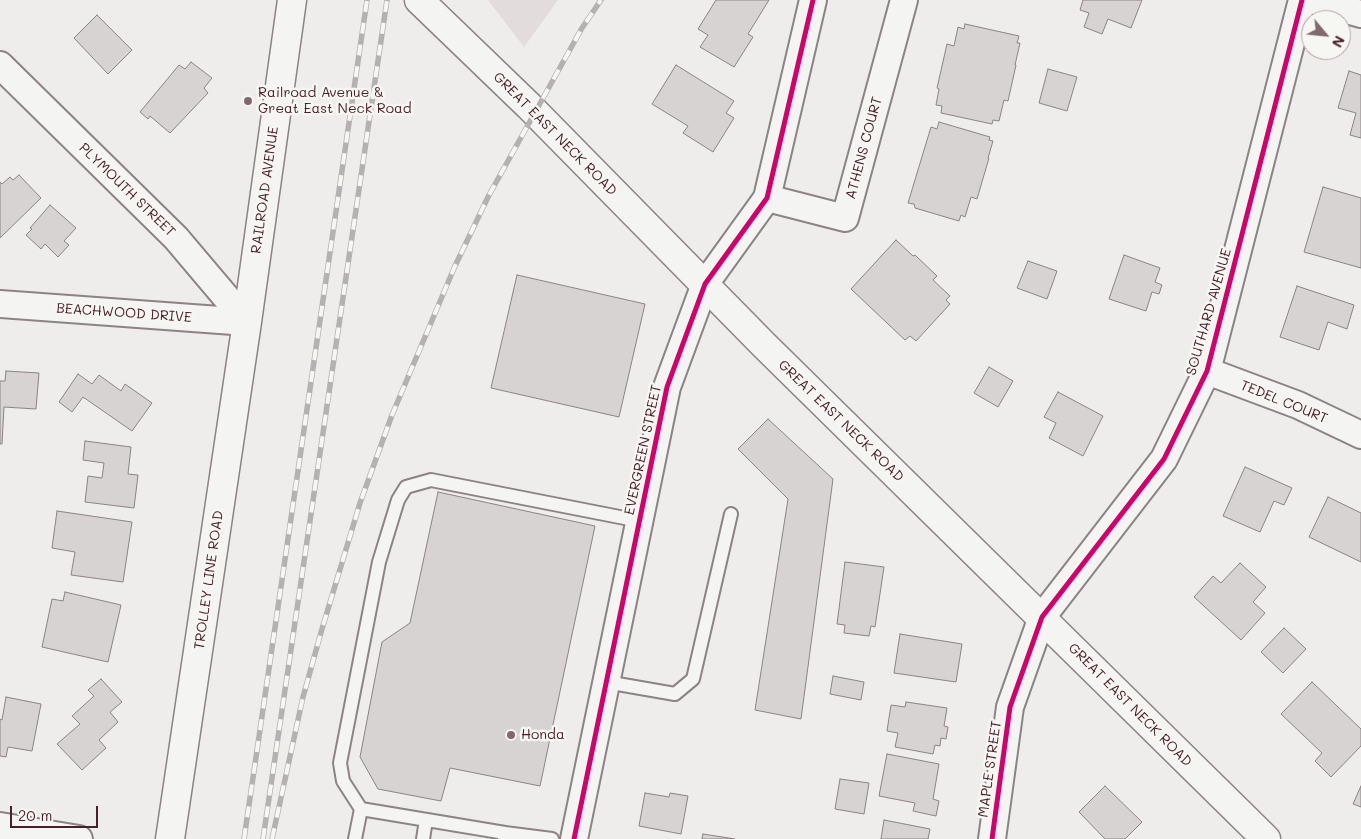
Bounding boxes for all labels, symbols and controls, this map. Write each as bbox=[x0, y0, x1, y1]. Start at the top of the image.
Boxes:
north arrow bbox=[1301, 10, 1351, 60]
text: N bbox=[1328, 33, 1350, 51]
street label: GREAT EAST NECK ROAD bbox=[490, 69, 620, 199]
place label: Railroad Avenue & Great East Neck Road bbox=[258, 85, 412, 118]
marker: Railroad Avenue & Great East Neck Road bbox=[242, 95, 254, 107]
street label: ATHENS COURT bbox=[842, 95, 886, 201]
street label: RAILROAD AVENUE bbox=[248, 125, 282, 255]
street label: PLYMOUTH STREET bbox=[75, 140, 179, 240]
street label: SOUTHARD AVENUE bbox=[1183, 247, 1235, 377]
street label: BEACHWOOD DRIVE bbox=[56, 300, 192, 326]
street label: GREAT EAST NECK ROAD bbox=[775, 357, 907, 485]
street label: TEDEL COURT bbox=[1238, 377, 1330, 427]
street label: EVERGREEN STREET bbox=[621, 383, 665, 517]
street label: TROLLEY LINE ROAD bbox=[191, 510, 227, 650]
street label: GREAT EAST NECK ROAD bbox=[1065, 640, 1195, 770]
street label: MAPLE STREET bbox=[975, 719, 1005, 819]
place label: Honda bbox=[521, 727, 565, 743]
marker: Honda bbox=[505, 729, 517, 741]
scale bar bbox=[12, 796, 100, 828]
text: 20 m bbox=[18, 805, 52, 825]

